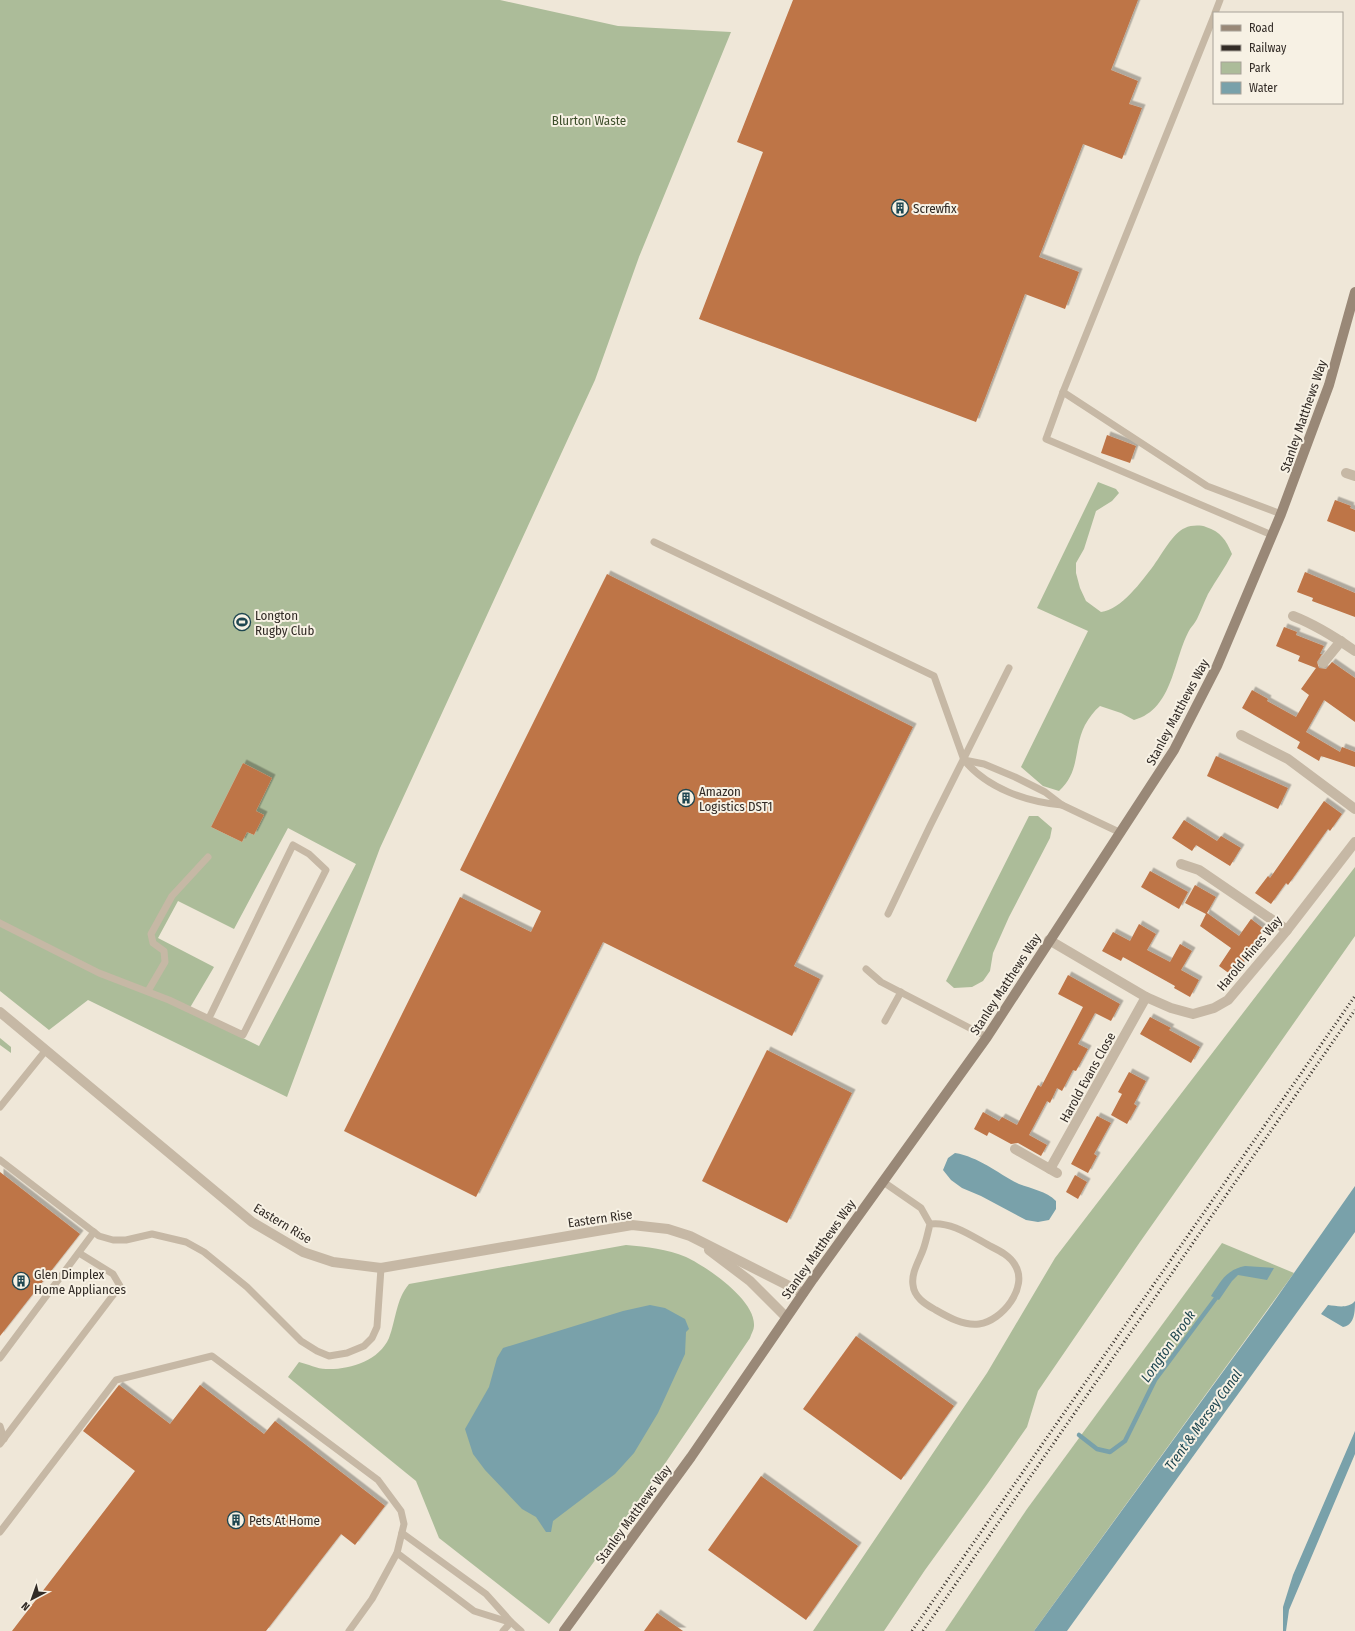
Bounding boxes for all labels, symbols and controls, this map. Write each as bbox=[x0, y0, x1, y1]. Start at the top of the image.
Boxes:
legend bbox=[1213, 12, 1343, 104]
text: Road bbox=[1249, 21, 1274, 35]
text: Railway bbox=[1249, 41, 1287, 55]
text: Park bbox=[1249, 61, 1271, 75]
text: Water bbox=[1249, 81, 1278, 95]
park label: Blurton Waste bbox=[552, 113, 626, 128]
building icon: Screwfix bbox=[890, 198, 910, 218]
place label: Screwfix bbox=[913, 201, 957, 216]
street label: Stanley Matthews Way bbox=[1277, 358, 1330, 475]
place label: Longton Rugby Club bbox=[255, 608, 314, 638]
sports icon: Longton Rugby Club bbox=[232, 612, 252, 632]
street label: Stanley Matthews Way bbox=[1143, 656, 1212, 768]
place label: Amazon Logistics DST1 bbox=[699, 784, 773, 814]
building icon: Amazon Logistics DST1 bbox=[676, 788, 696, 808]
street label: Harold Hines Way bbox=[1214, 913, 1285, 994]
street label: Stanley Matthews Way bbox=[967, 930, 1044, 1038]
street label: Harold Evans Close bbox=[1056, 1030, 1118, 1125]
street label: Stanley Matthews Way bbox=[778, 1196, 859, 1302]
street label: Eastern Rise bbox=[251, 1200, 314, 1247]
street label: Eastern Rise bbox=[567, 1207, 633, 1230]
place label: Glen Dimplex Home Appliances bbox=[34, 1267, 127, 1297]
building icon: Glen Dimplex Home Appliances bbox=[11, 1271, 31, 1291]
water label: Longton Brook bbox=[1137, 1307, 1199, 1385]
water label: Trent & Mersey Canal bbox=[1161, 1366, 1246, 1474]
street label: Stanley Matthews Way bbox=[593, 1462, 674, 1567]
building icon: Pets At Home bbox=[226, 1510, 246, 1530]
place label: Pets At Home bbox=[249, 1513, 320, 1528]
north arrow bbox=[12, 1579, 52, 1619]
text: N bbox=[19, 1599, 33, 1613]

